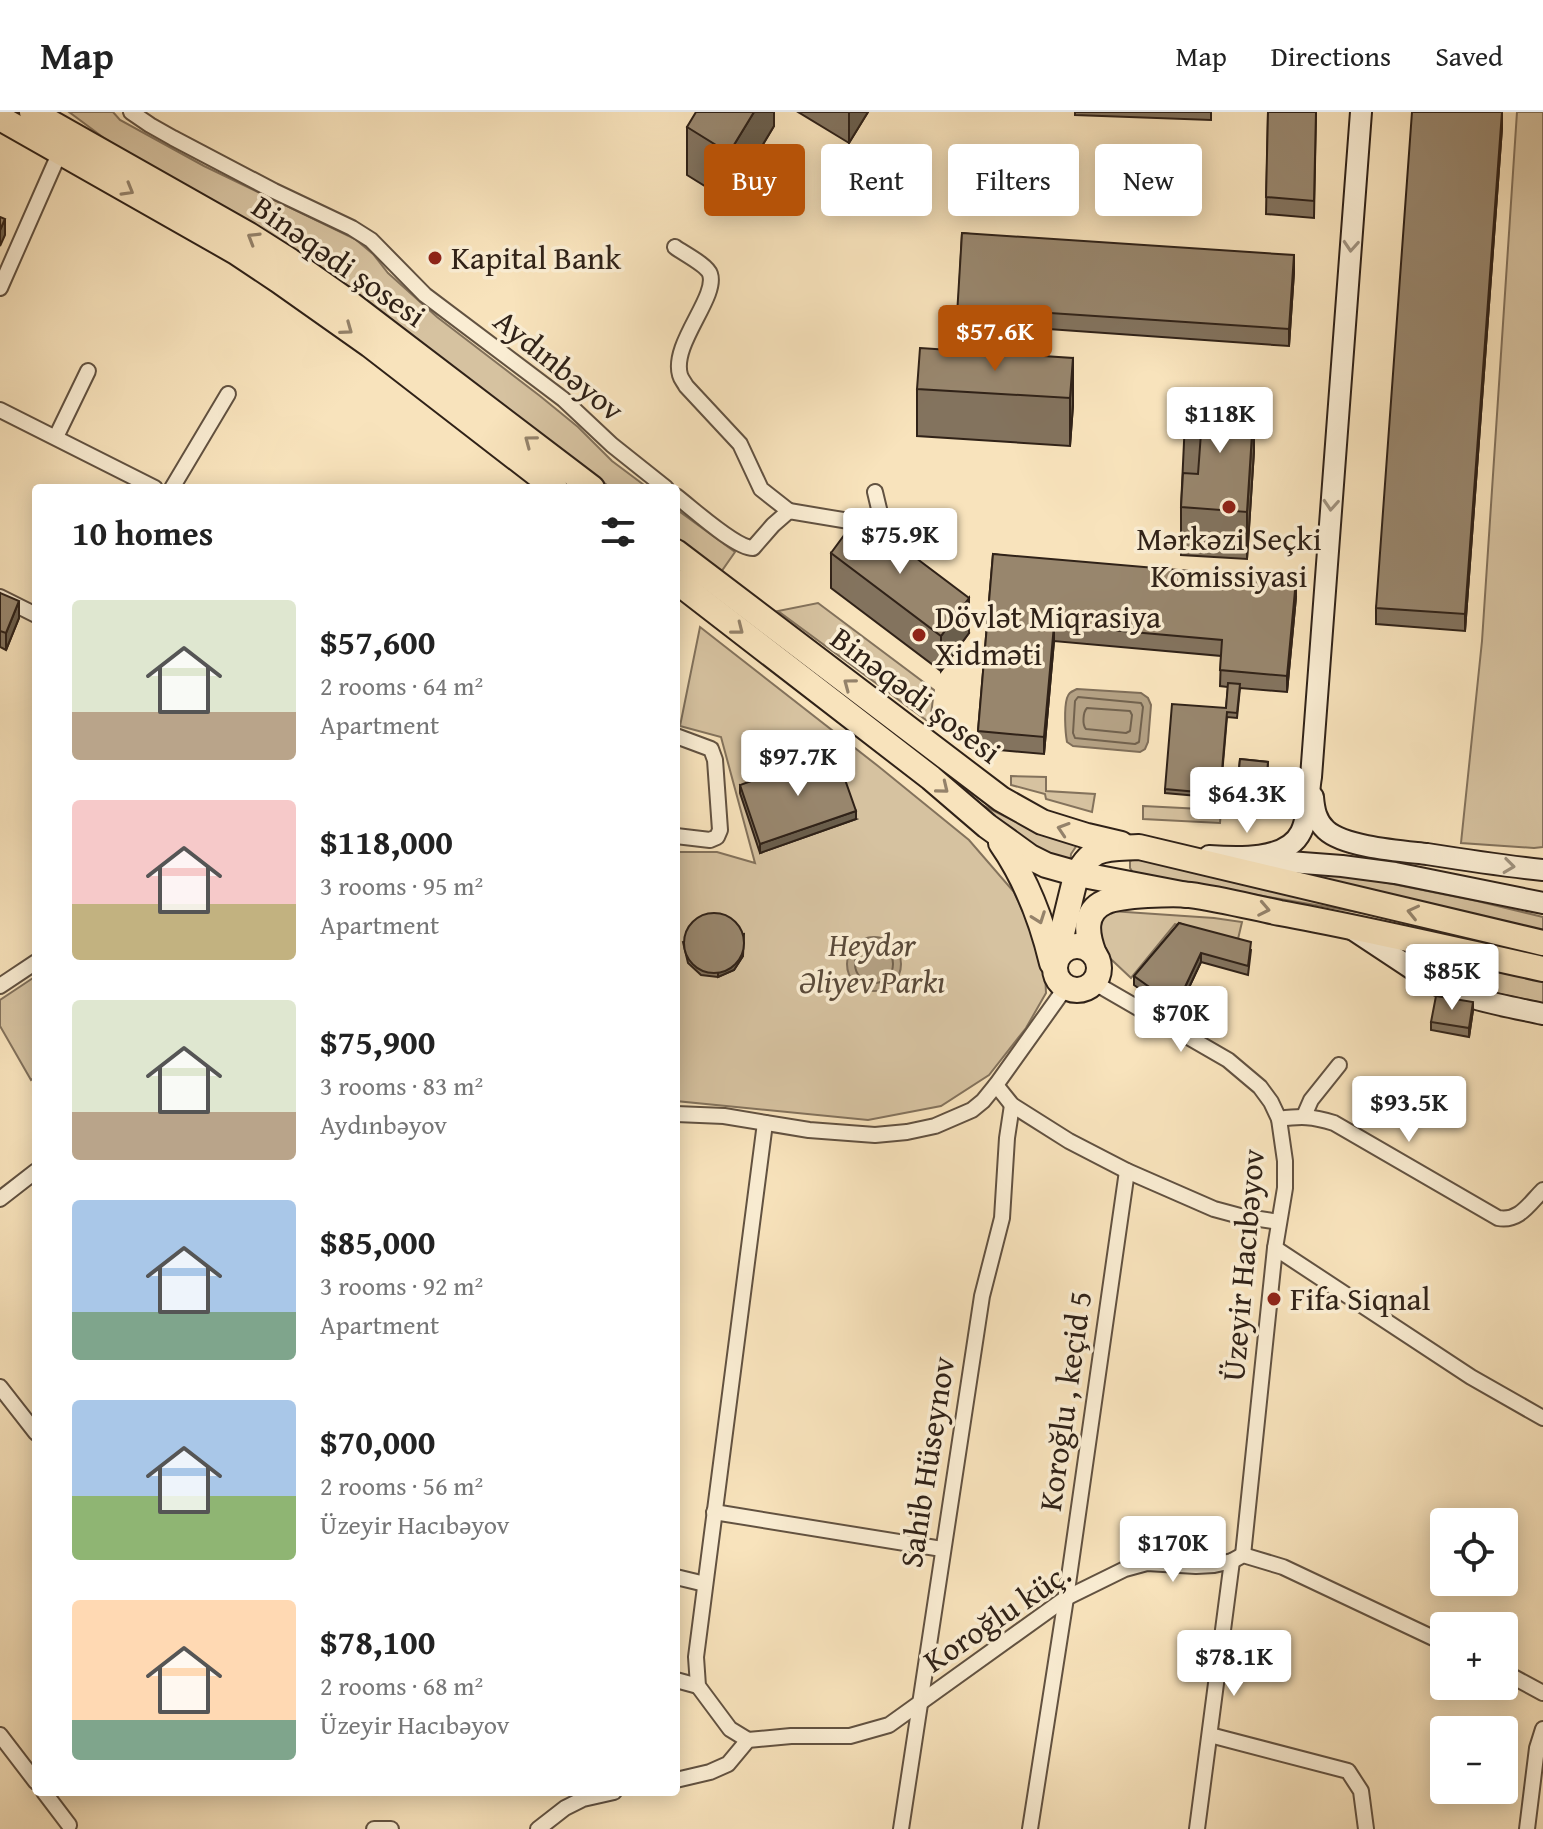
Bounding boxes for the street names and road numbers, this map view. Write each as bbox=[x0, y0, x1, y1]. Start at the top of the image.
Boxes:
street label: Binəqədi şosesi bbox=[243, 183, 436, 338]
street label: Aydınbəyov bbox=[484, 297, 635, 432]
street label: Binəqədi şosesi bbox=[821, 615, 1012, 775]
street label: Üzeyir Hacıbəyov bbox=[1209, 1147, 1276, 1383]
street label: Koroğlu , keçid 5 bbox=[1026, 1288, 1103, 1514]
street label: Sahib Hüseynov bbox=[887, 1353, 966, 1571]
street label: Koroğlu küç. bbox=[913, 1550, 1080, 1683]

